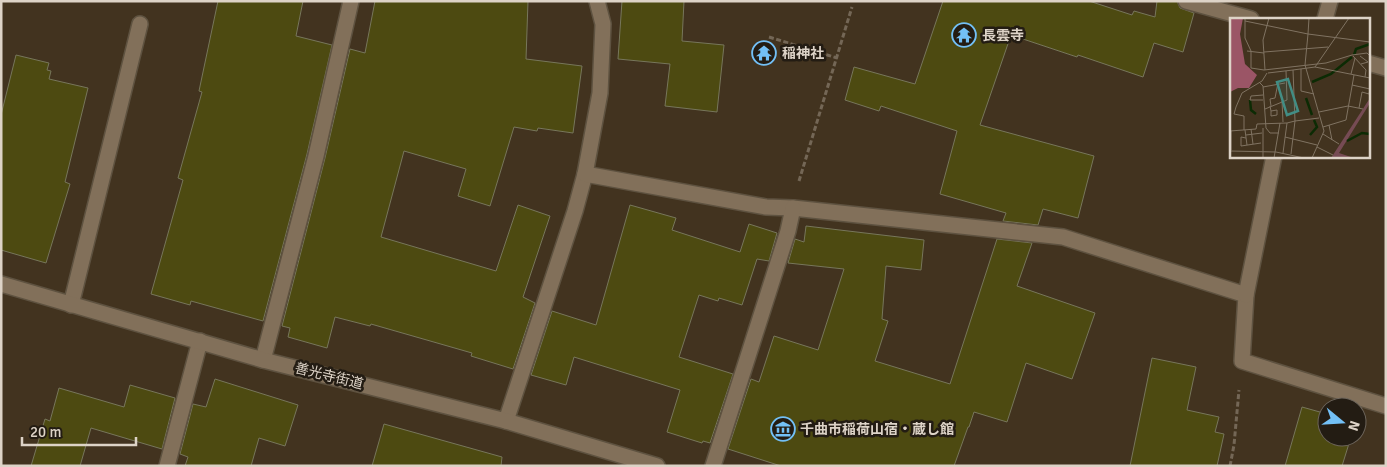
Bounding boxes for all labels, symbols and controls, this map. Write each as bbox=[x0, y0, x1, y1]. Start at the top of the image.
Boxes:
inset map bbox=[1230, 18, 1370, 158]
temple icon: 長雲寺 bbox=[951, 22, 977, 48]
place label: 長雲寺 bbox=[982, 27, 1024, 44]
temple icon: 稲神社 bbox=[751, 40, 777, 66]
place label: 稲神社 bbox=[782, 45, 824, 62]
street label: 善光寺街道 bbox=[293, 359, 365, 393]
north arrow bbox=[1317, 397, 1367, 447]
scale bar bbox=[22, 414, 136, 446]
museum icon: 千曲市稲荷山宿・蔵し館 bbox=[770, 416, 796, 442]
text: N bbox=[1344, 419, 1363, 433]
place label: 千曲市稲荷山宿・蔵し館 bbox=[800, 421, 954, 438]
text: 20 m bbox=[30, 423, 61, 441]

